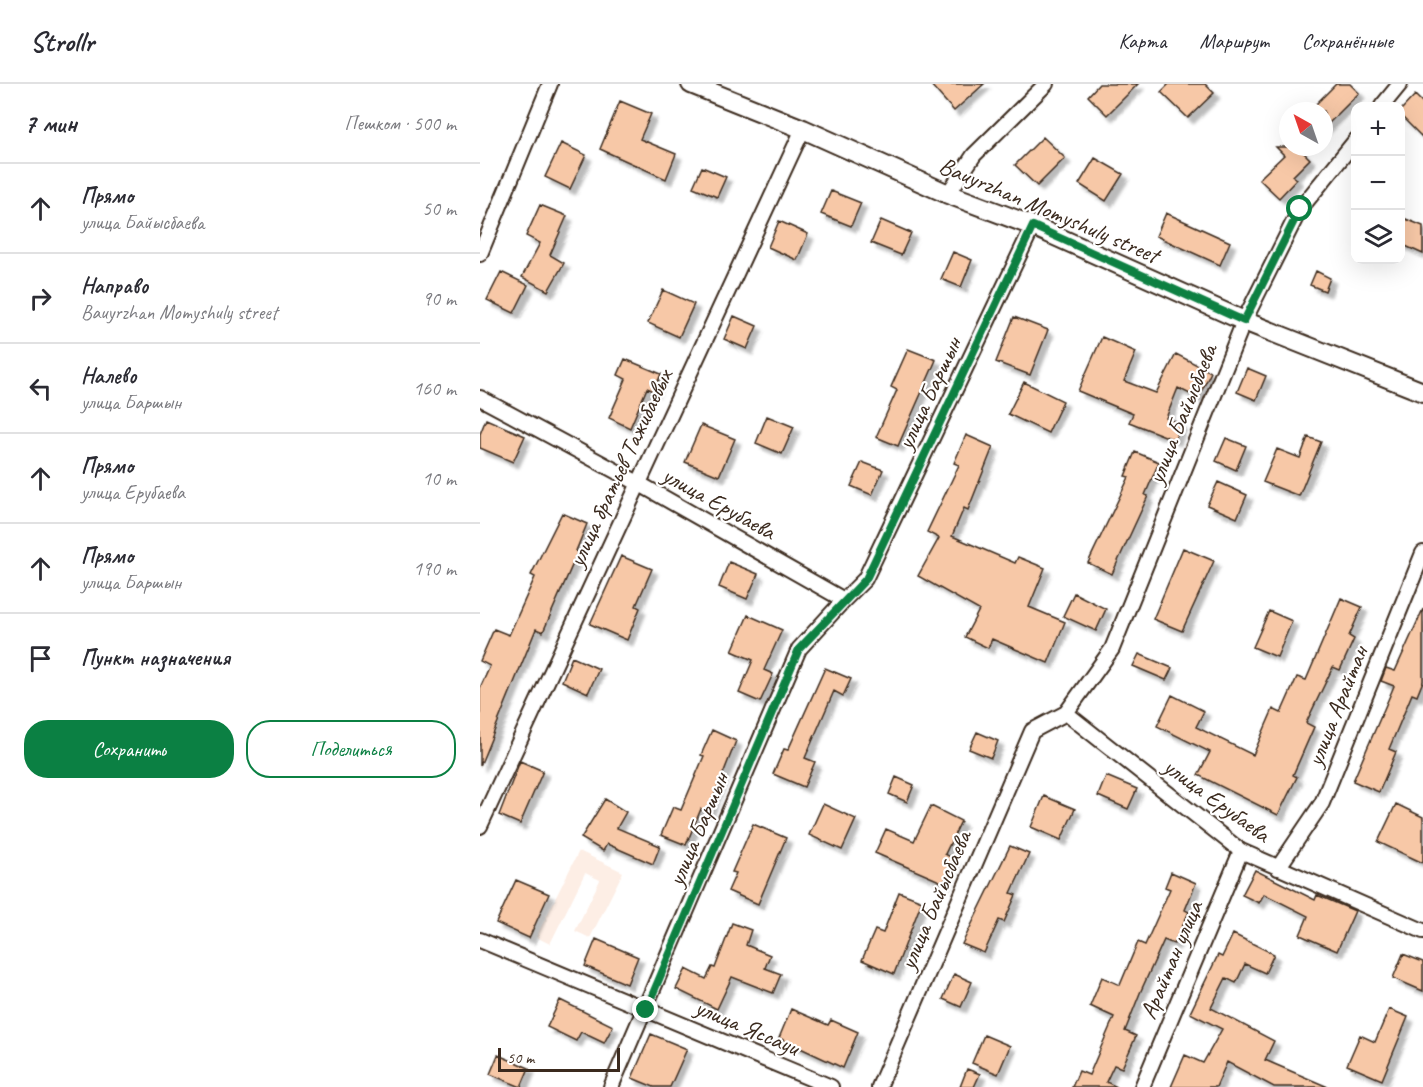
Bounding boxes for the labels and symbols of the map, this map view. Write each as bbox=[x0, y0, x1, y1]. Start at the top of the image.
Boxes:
north arrow bbox=[1279, 102, 1333, 156]
street label: Bauyrzhan Momyshuly street bbox=[935, 150, 1166, 271]
route start bbox=[1286, 195, 1312, 221]
street label: улица Баршын bbox=[889, 330, 969, 456]
street label: улица Байысбаева bbox=[1140, 338, 1224, 490]
street label: улица братьев Тажибаевых bbox=[560, 363, 680, 573]
street label: улица Ерубаева bbox=[656, 459, 782, 547]
street label: улица Арайтан bbox=[1299, 640, 1375, 772]
street label: улица Ерубаева bbox=[1156, 750, 1277, 850]
street label: улица Баршын bbox=[660, 766, 736, 892]
street label: улица Байысбаева bbox=[892, 824, 979, 976]
street label: Арайтан улица bbox=[1133, 895, 1210, 1024]
street label: улица Яссауи bbox=[689, 991, 806, 1063]
route end bbox=[632, 996, 658, 1022]
scale bar bbox=[498, 1045, 620, 1072]

